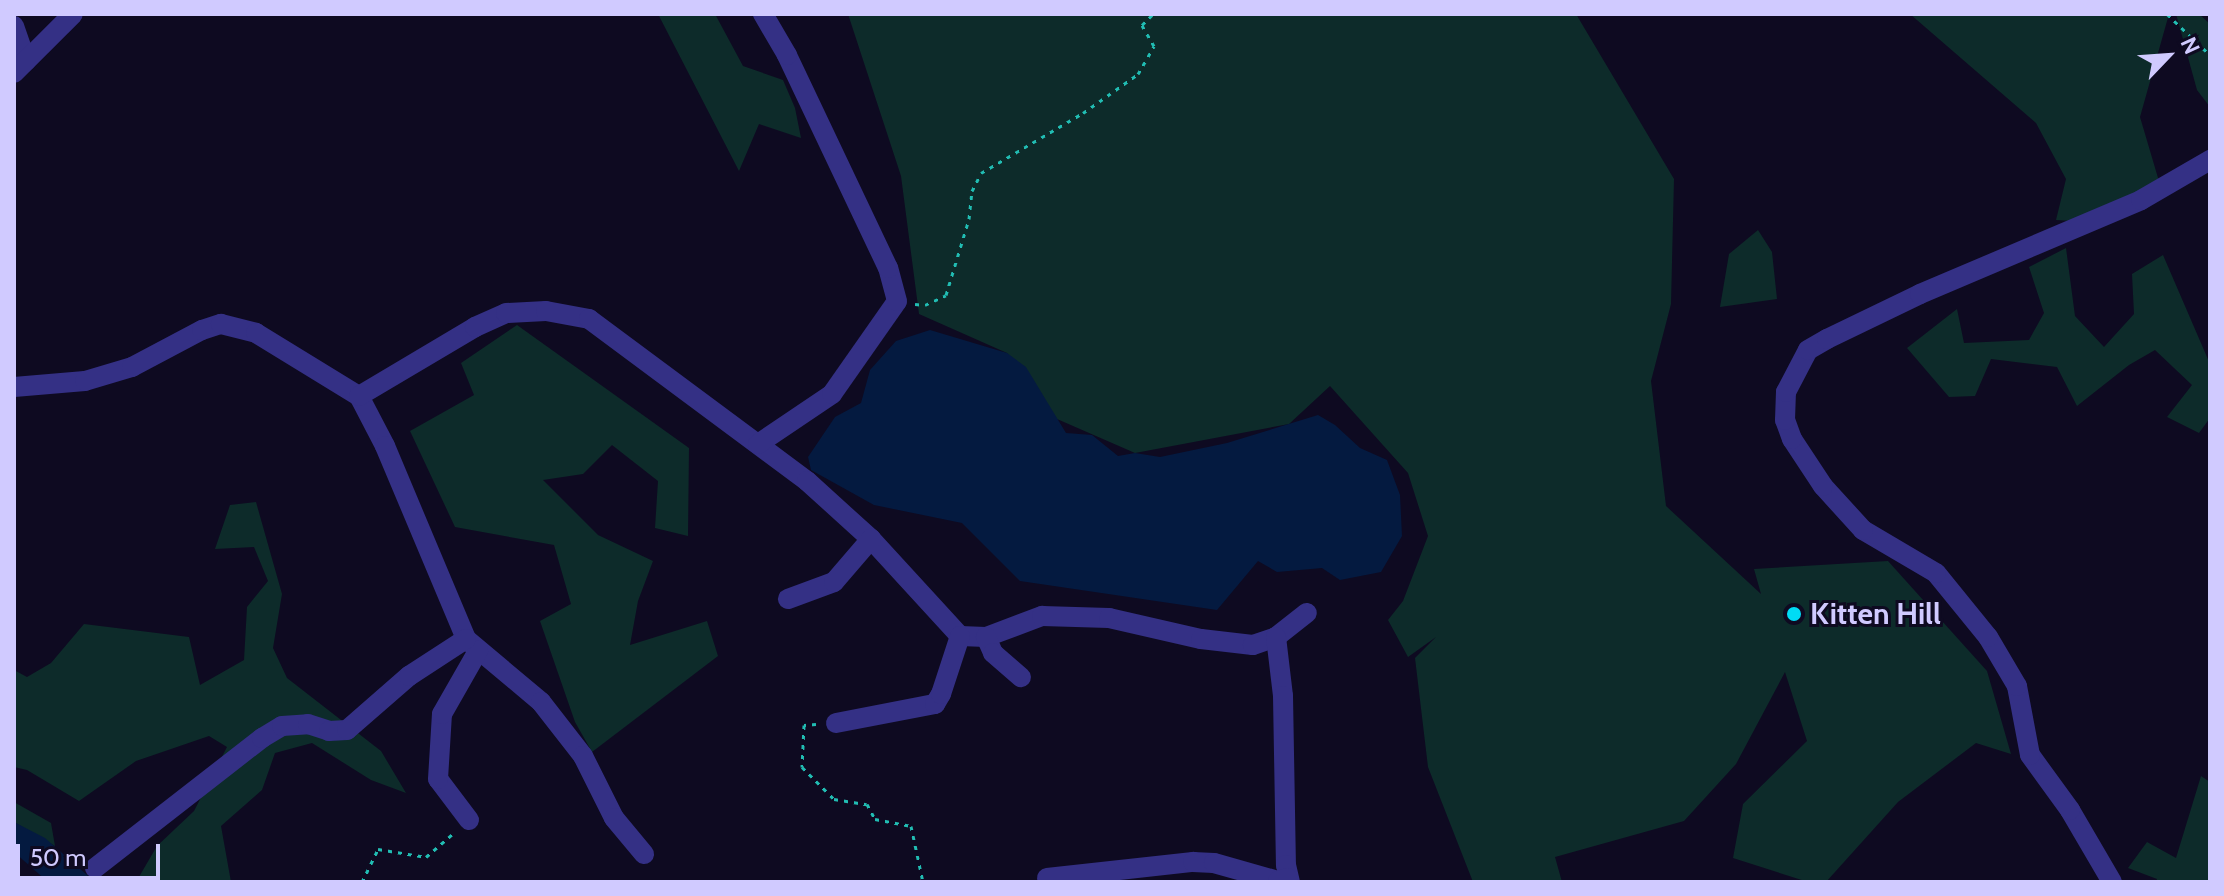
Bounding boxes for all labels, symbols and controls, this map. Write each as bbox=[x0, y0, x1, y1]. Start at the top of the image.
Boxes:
north arrow bbox=[2128, 16, 2208, 96]
text: N bbox=[2175, 33, 2206, 58]
place label: Kitten Hill bbox=[1810, 596, 1941, 632]
marker: Kitten Hill bbox=[1785, 605, 1803, 623]
scale bar bbox=[20, 828, 164, 878]
text: 50 m bbox=[30, 843, 86, 872]

